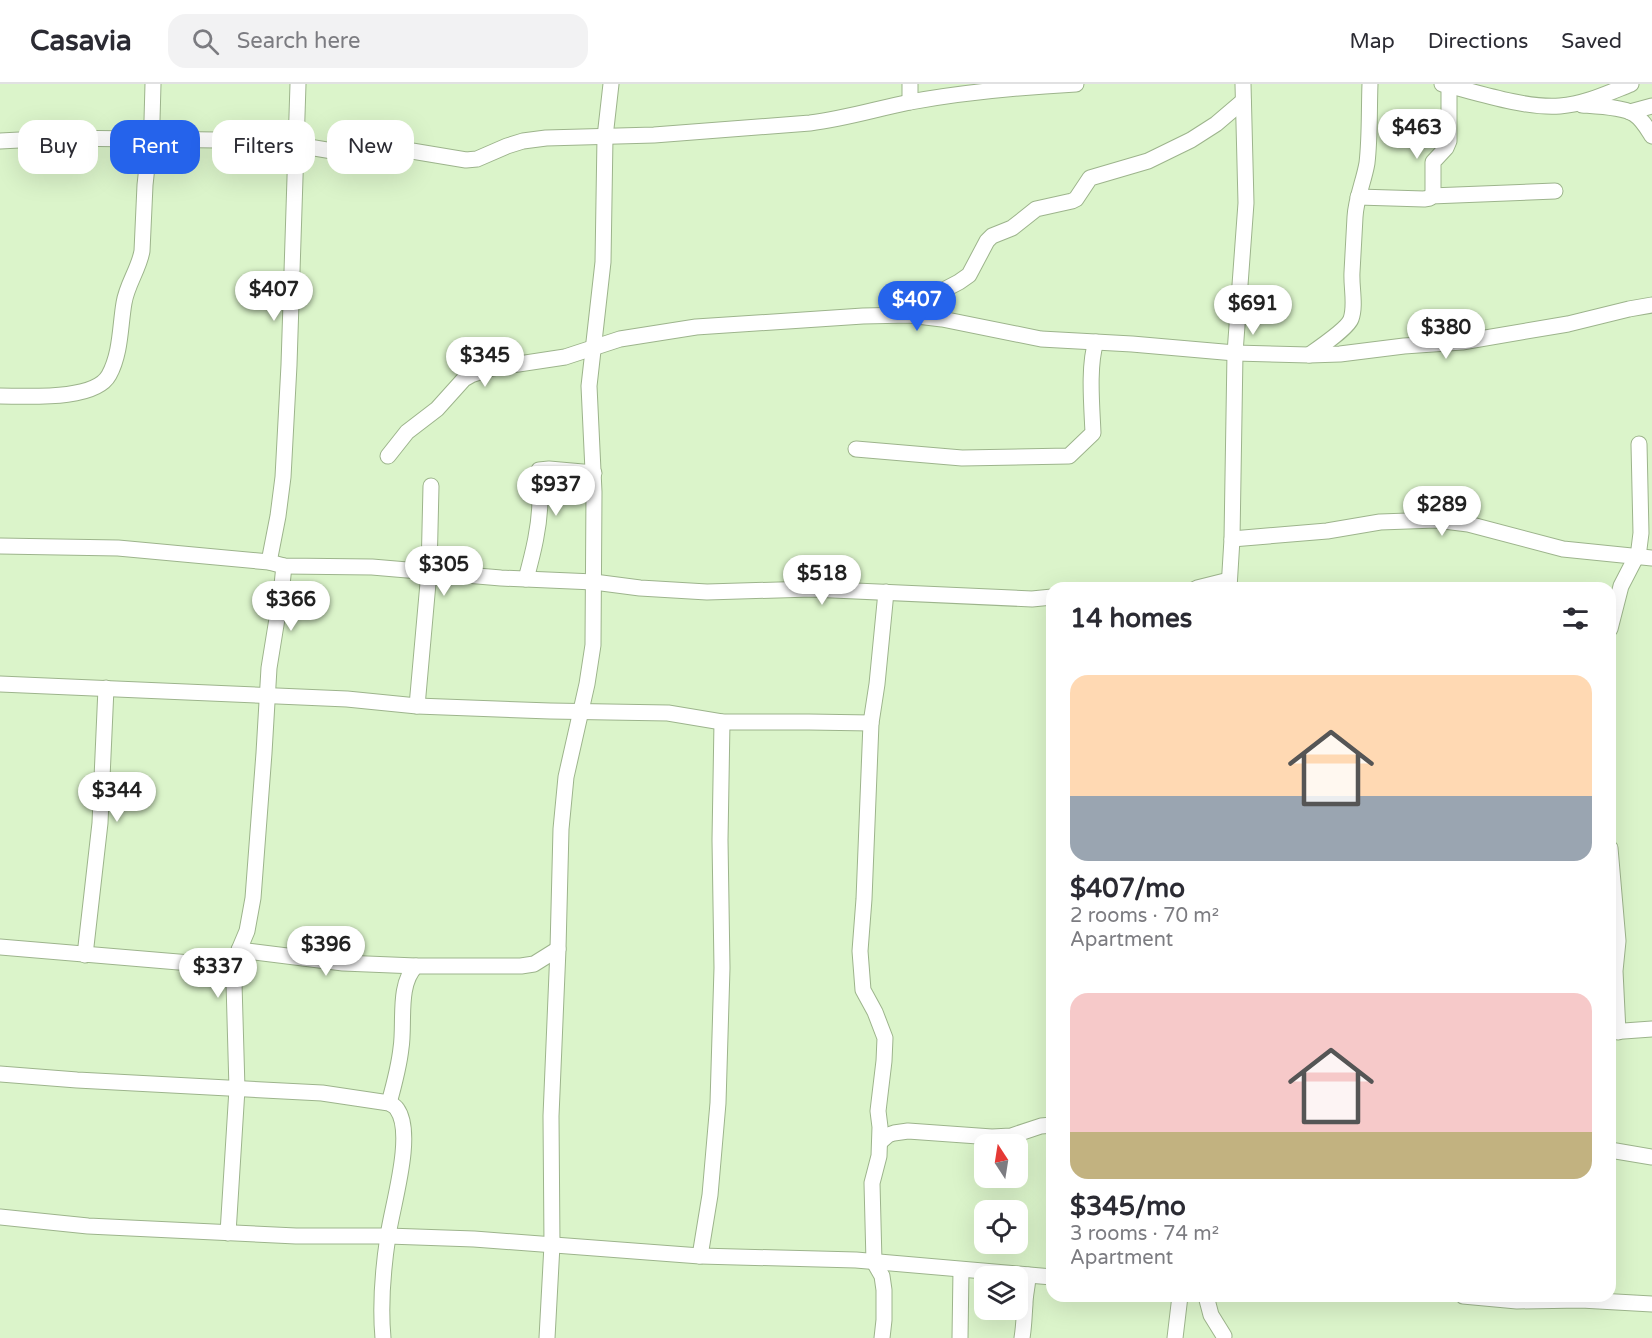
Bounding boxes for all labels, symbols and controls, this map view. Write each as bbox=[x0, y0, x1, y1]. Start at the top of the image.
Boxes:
search box bbox=[168, 14, 588, 68]
text: Casavia bbox=[30, 24, 132, 58]
icon: search bbox=[189, 25, 222, 58]
text: Search here bbox=[237, 28, 360, 54]
text: Map bbox=[1349, 29, 1395, 54]
text: Directions bbox=[1428, 29, 1528, 54]
text: Saved bbox=[1561, 29, 1622, 54]
pin: $463 bbox=[1381, 109, 1453, 160]
text: $463 bbox=[1392, 116, 1442, 140]
chip: Buy bbox=[18, 120, 98, 174]
chip: Rent bbox=[110, 120, 200, 174]
chip: Filters bbox=[212, 120, 315, 174]
chip: New bbox=[327, 120, 414, 174]
pin: $407 bbox=[238, 271, 310, 322]
text: $407 bbox=[249, 278, 299, 302]
pin: $407 bbox=[881, 281, 953, 332]
pin: $691 bbox=[1217, 285, 1289, 336]
text: $407 bbox=[892, 288, 942, 312]
text: $691 bbox=[1228, 292, 1278, 316]
pin: $380 bbox=[1410, 309, 1482, 360]
text: $380 bbox=[1421, 316, 1471, 340]
pin: $345 bbox=[449, 337, 521, 388]
text: $345 bbox=[460, 344, 510, 368]
pin: $937 bbox=[520, 466, 592, 517]
text: $937 bbox=[531, 473, 581, 497]
pin: $289 bbox=[1406, 486, 1478, 537]
text: $289 bbox=[1417, 493, 1467, 517]
pin: $305 bbox=[408, 546, 480, 597]
text: $305 bbox=[419, 553, 469, 577]
pin: $518 bbox=[786, 555, 858, 606]
text: $518 bbox=[797, 562, 847, 586]
pin: $366 bbox=[255, 581, 327, 632]
text: $366 bbox=[266, 588, 316, 612]
icon: filters bbox=[1559, 602, 1592, 635]
text: 14 homes bbox=[1070, 603, 1192, 634]
icon: home bbox=[1277, 714, 1385, 822]
pin: $344 bbox=[81, 772, 153, 823]
text: $344 bbox=[92, 779, 142, 803]
text: $407/mo bbox=[1070, 873, 1185, 904]
text: 2 rooms · 70 m² bbox=[1070, 904, 1219, 928]
pin: $396 bbox=[290, 926, 362, 977]
text: Apartment bbox=[1070, 928, 1173, 952]
text: $396 bbox=[301, 933, 351, 957]
pin: $337 bbox=[182, 948, 254, 999]
text: $337 bbox=[193, 955, 243, 979]
icon: home bbox=[1277, 1032, 1385, 1140]
north arrow bbox=[974, 1134, 1028, 1188]
map controls bbox=[974, 1134, 1028, 1320]
text: $345/mo bbox=[1070, 1191, 1186, 1222]
button: locate bbox=[974, 1200, 1028, 1254]
text: 3 rooms · 74 m² bbox=[1070, 1222, 1219, 1246]
text: Apartment bbox=[1070, 1246, 1173, 1270]
button: layers bbox=[974, 1266, 1028, 1320]

